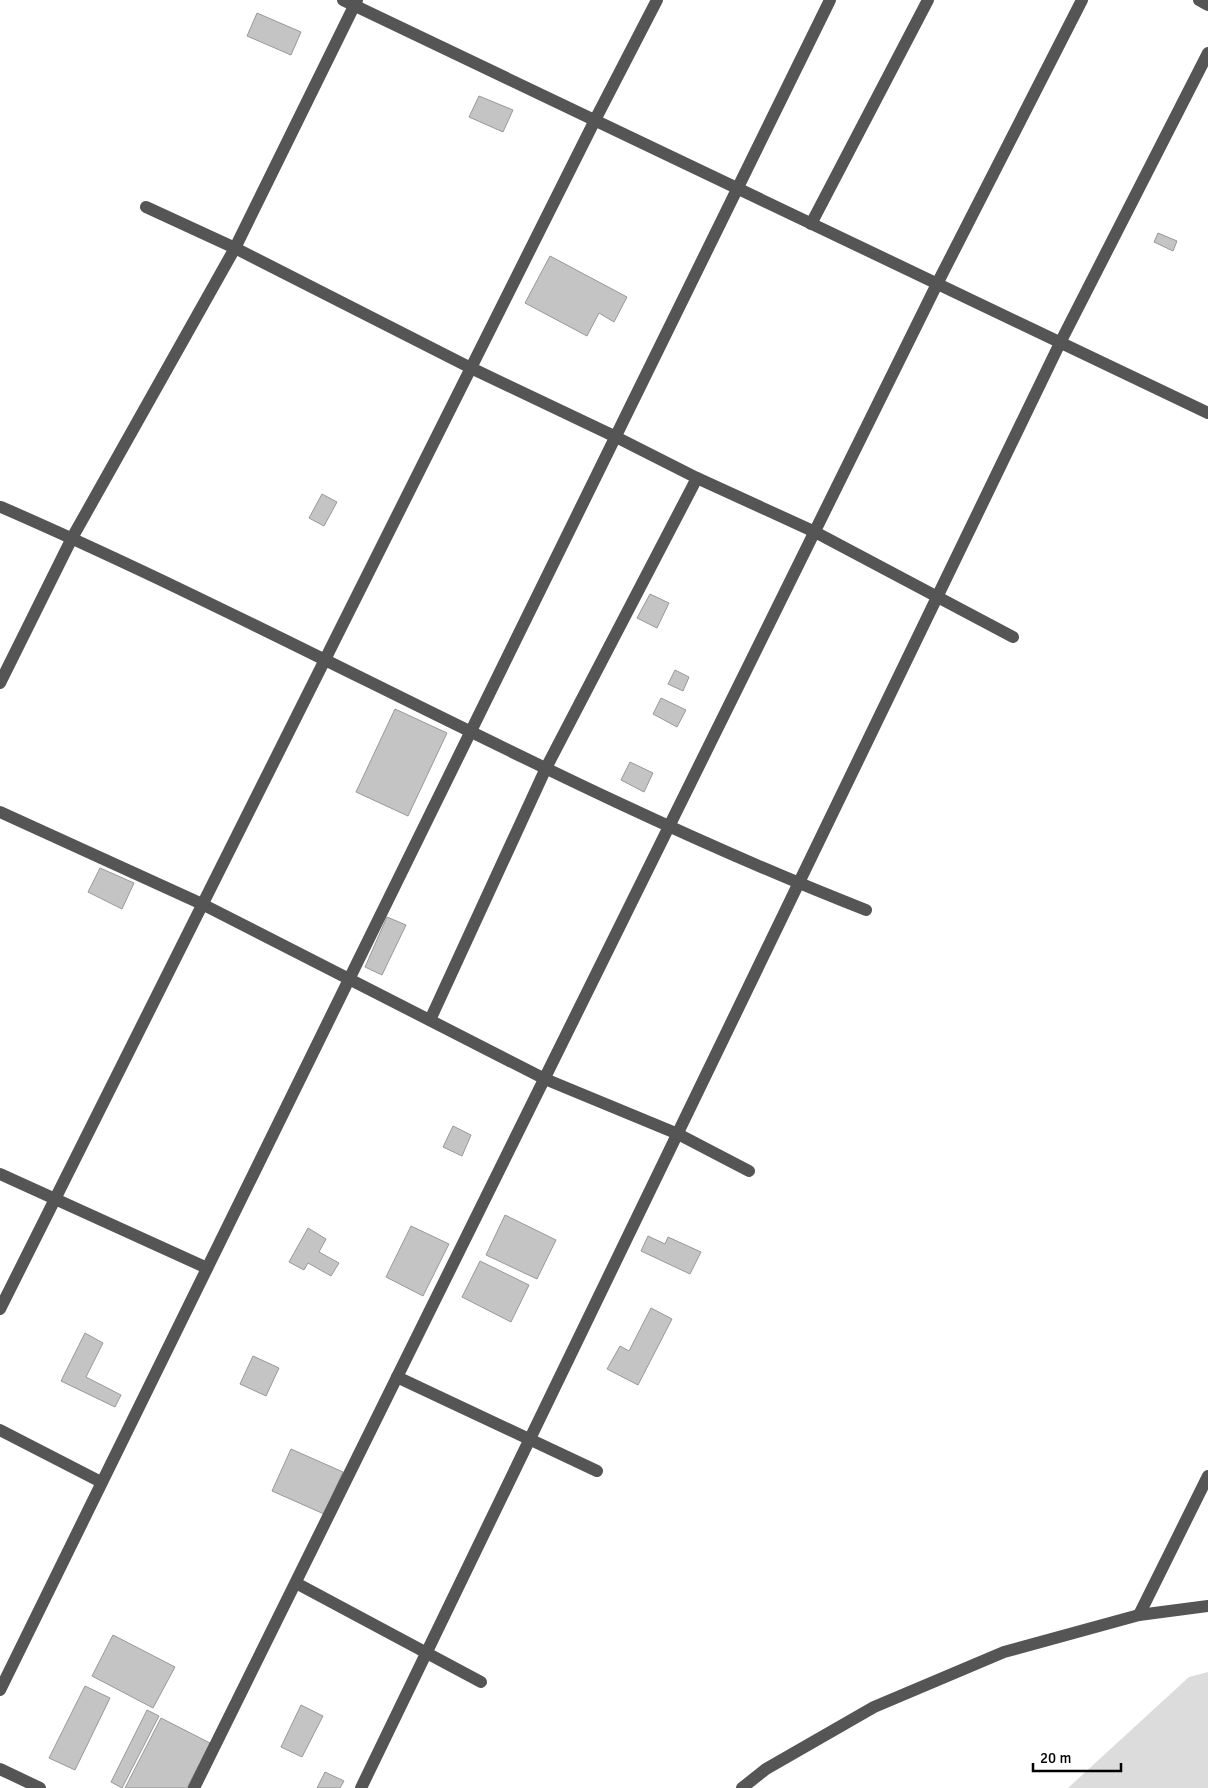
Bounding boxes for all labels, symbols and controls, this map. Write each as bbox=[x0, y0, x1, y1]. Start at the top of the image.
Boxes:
scale bar bbox=[1033, 1740, 1120, 1772]
text: 20 m bbox=[1040, 1749, 1071, 1767]

